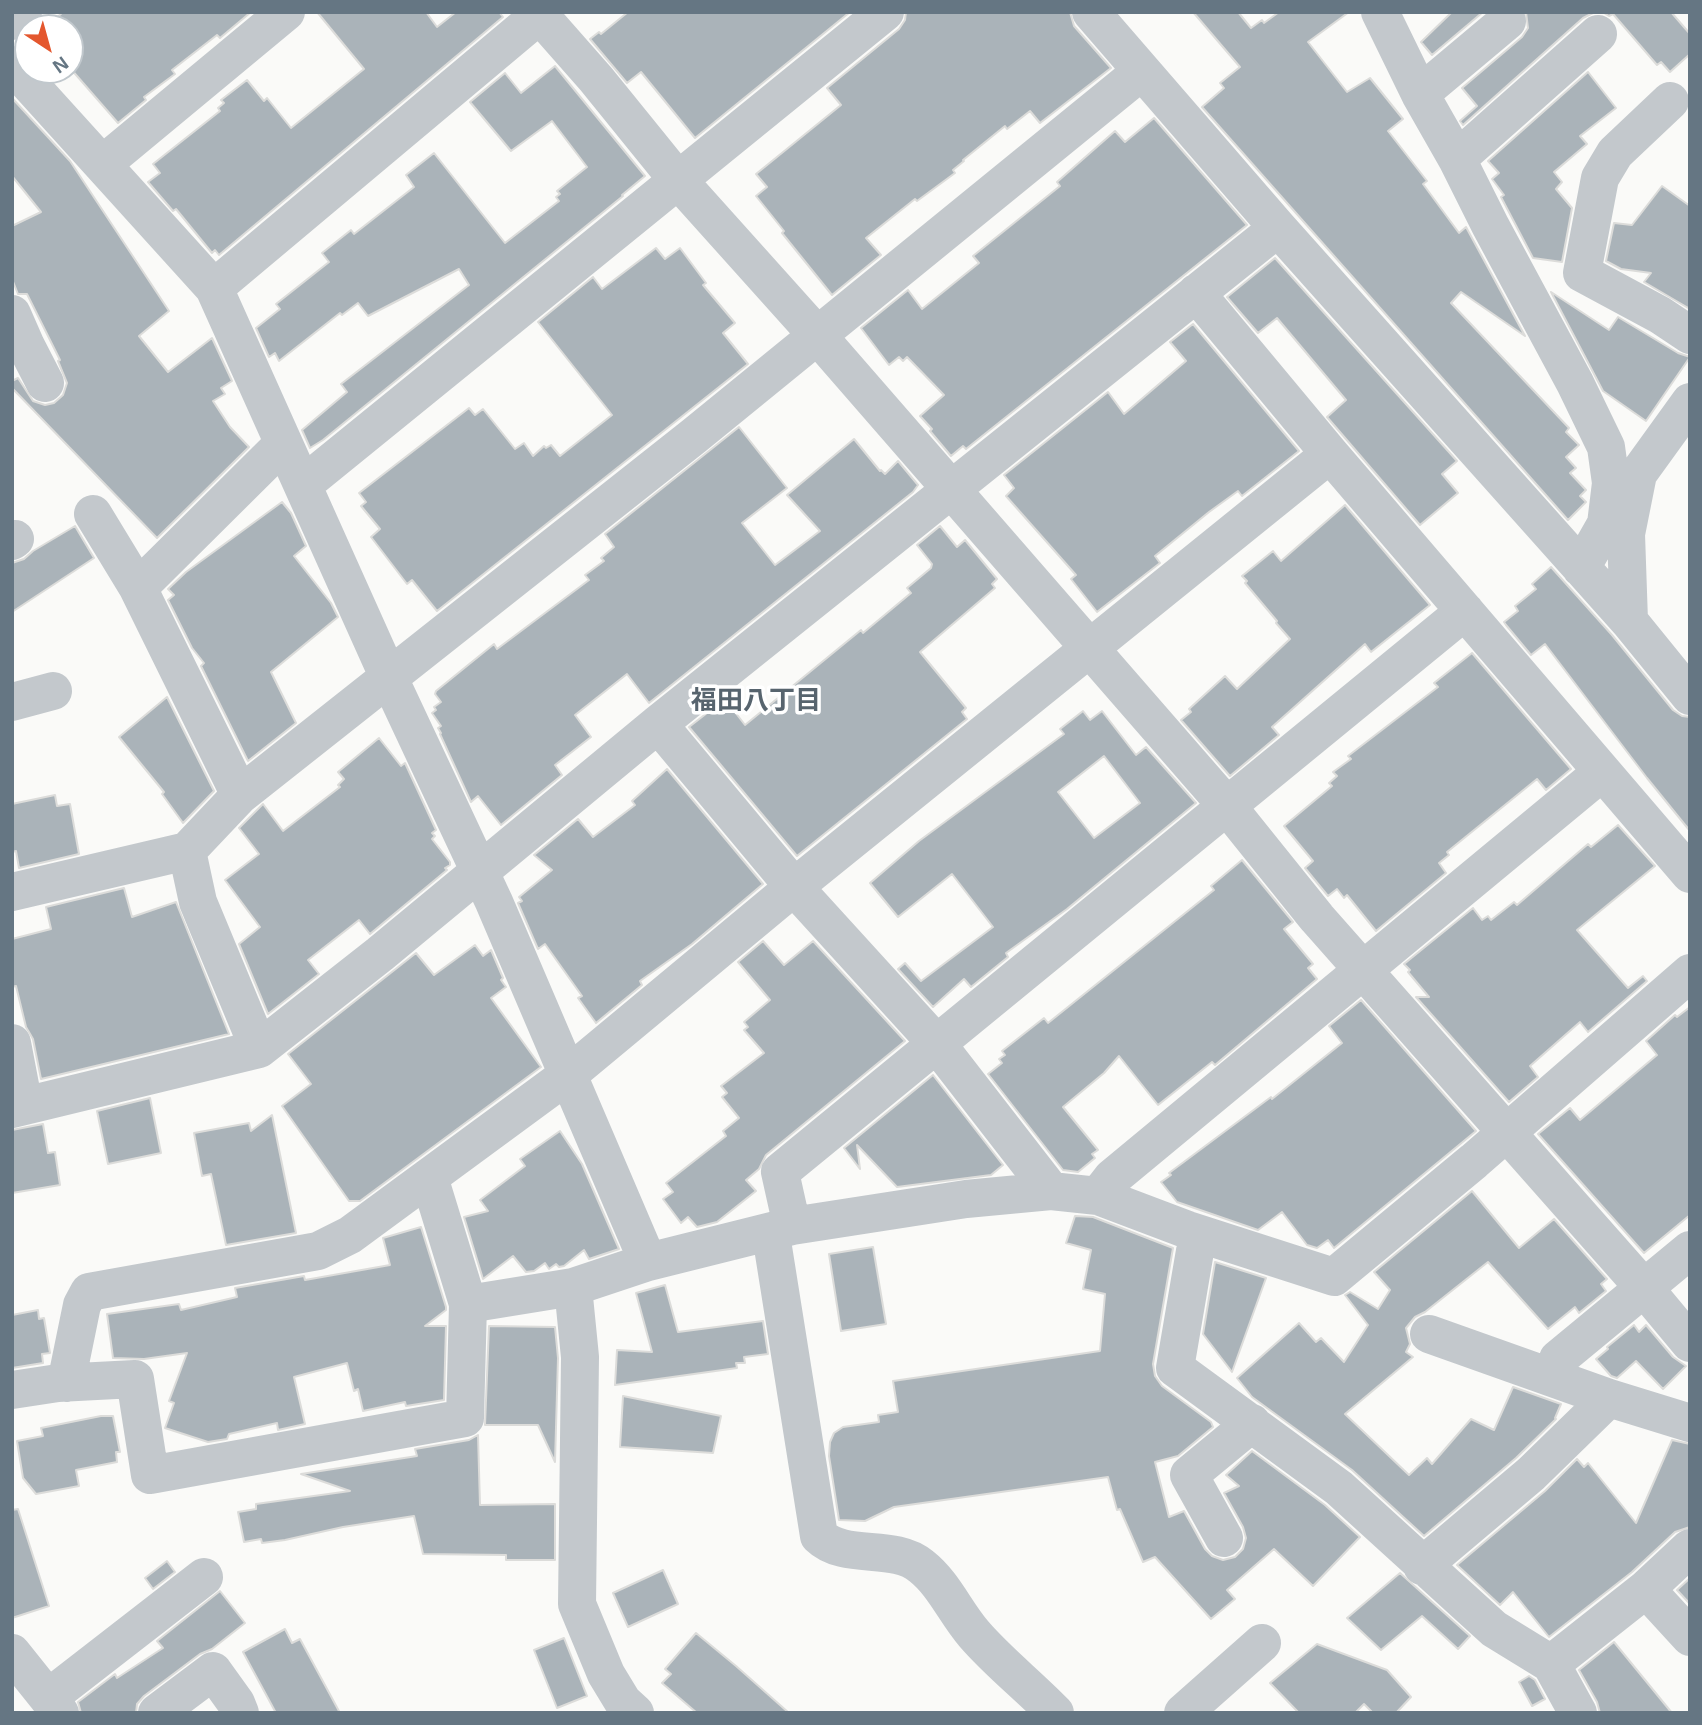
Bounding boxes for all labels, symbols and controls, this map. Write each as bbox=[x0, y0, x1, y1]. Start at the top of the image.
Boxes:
north arrow bbox=[14, 14, 84, 84]
text: N bbox=[49, 52, 72, 77]
district label: 福田八丁目 bbox=[691, 686, 821, 718]

